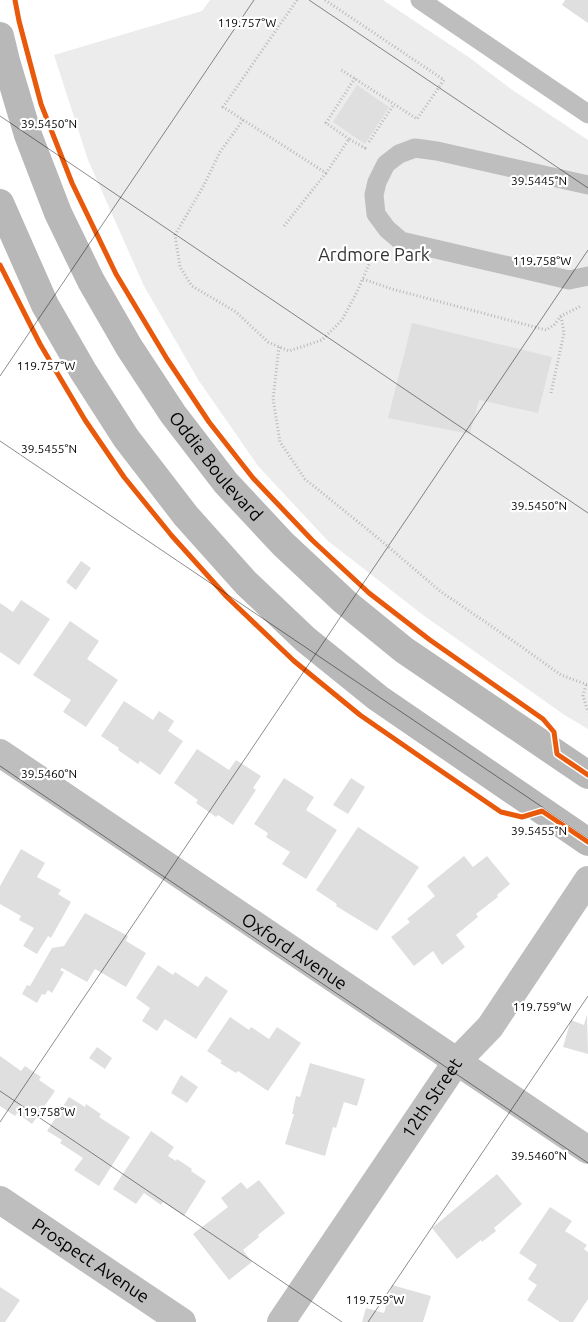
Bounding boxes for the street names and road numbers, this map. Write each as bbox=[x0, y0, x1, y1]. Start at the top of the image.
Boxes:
street label: Oddie Boulevard bbox=[166, 407, 267, 525]
street label: Oxford Avenue bbox=[238, 908, 351, 993]
street label: 12th Street bbox=[397, 1054, 465, 1141]
street label: Prospect Avenue bbox=[29, 1214, 153, 1306]

